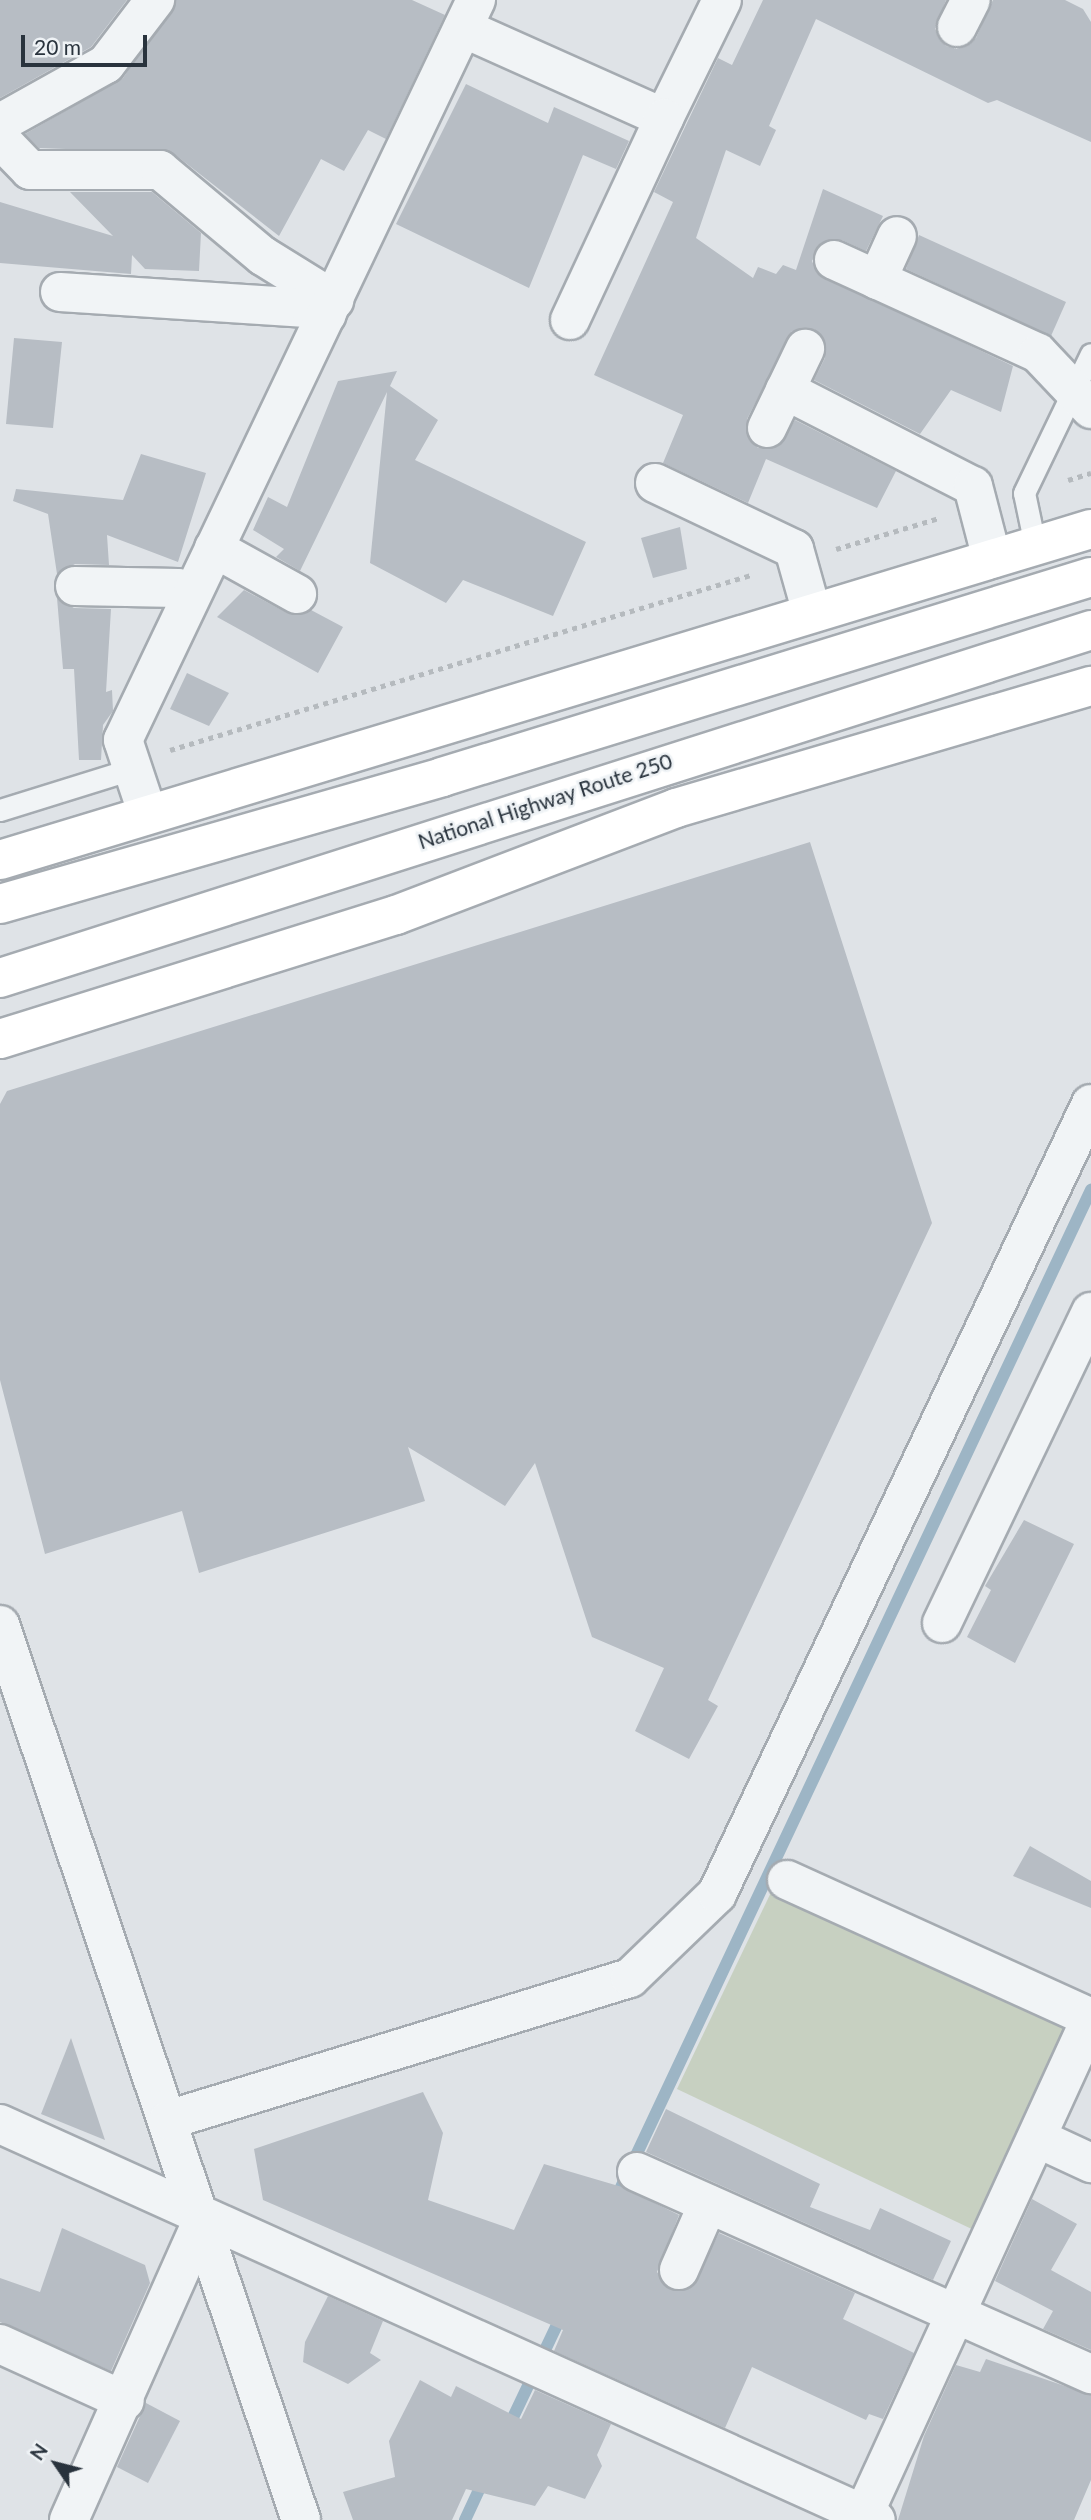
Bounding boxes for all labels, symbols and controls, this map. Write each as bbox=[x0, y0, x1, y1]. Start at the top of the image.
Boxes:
scale bar bbox=[24, 21, 150, 65]
text: 20 m bbox=[34, 34, 81, 59]
street label: National Highway Route 250 bbox=[415, 748, 675, 854]
north arrow bbox=[21, 2429, 91, 2499]
text: N bbox=[25, 2439, 52, 2464]

